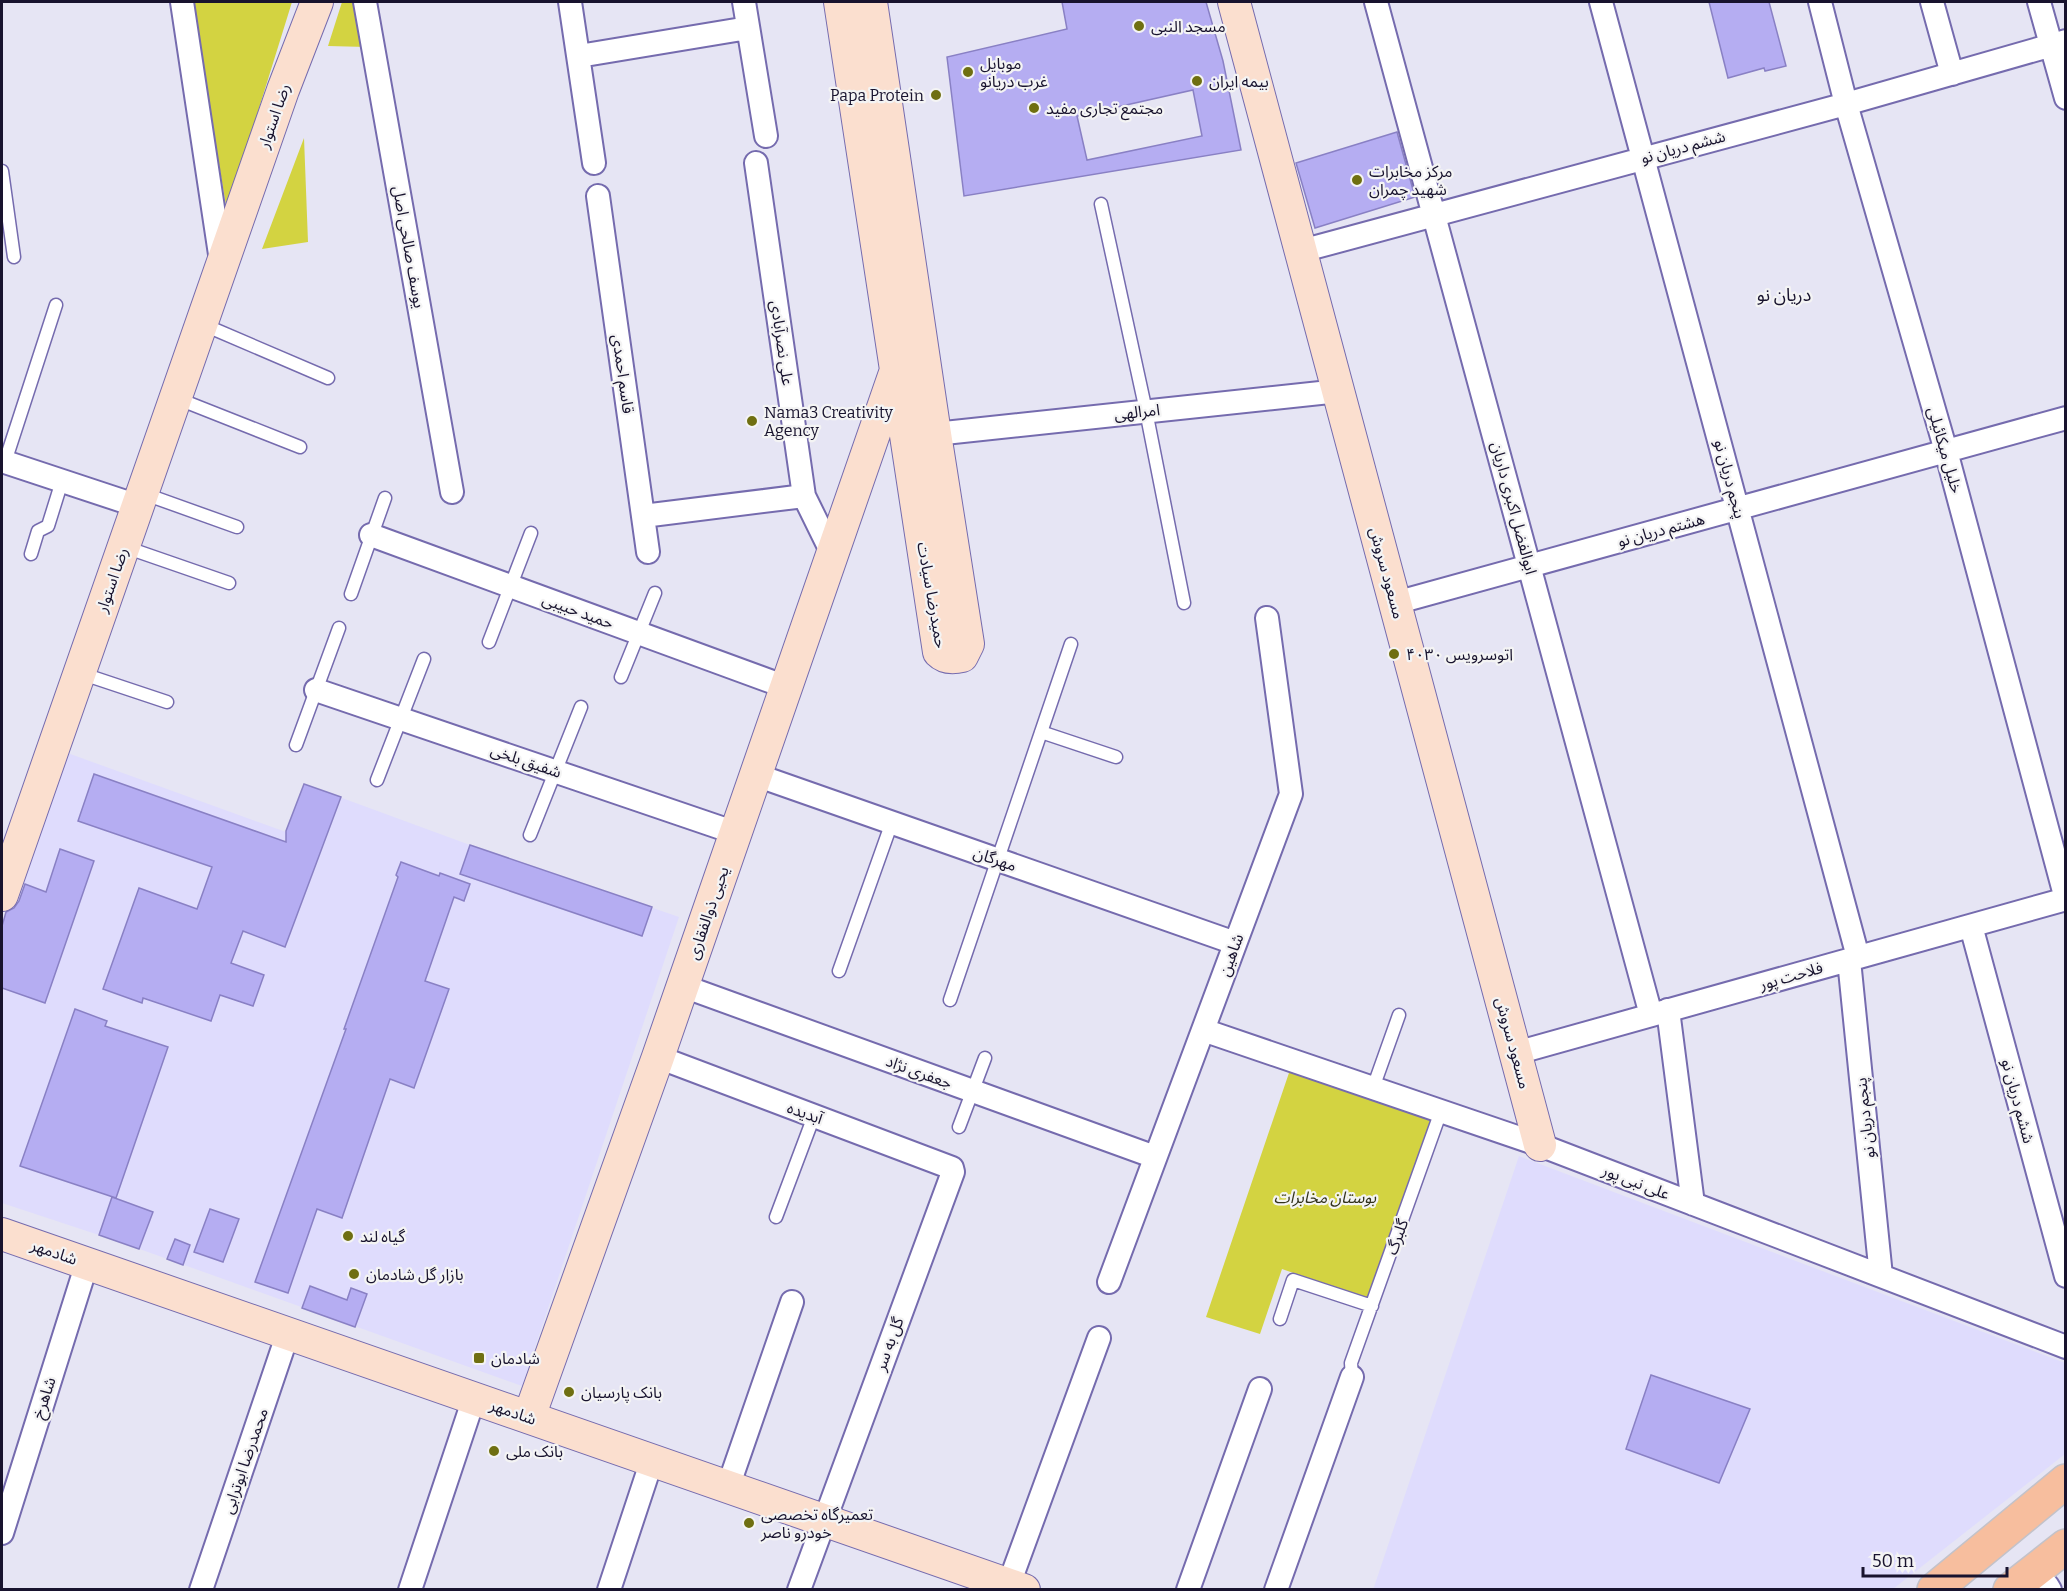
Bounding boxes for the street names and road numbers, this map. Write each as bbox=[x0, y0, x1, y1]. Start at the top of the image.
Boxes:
street label: رضا استوار bbox=[254, 81, 294, 152]
street label: ششم دریان‌ نو bbox=[1639, 127, 1728, 170]
street label: یوسف صالحی اصل bbox=[389, 184, 429, 310]
street label: علی نصرآبادی bbox=[767, 299, 797, 387]
street label: قاسم احمدی bbox=[605, 333, 638, 415]
street label: امرالهی bbox=[1113, 400, 1161, 424]
street label: خلیل میکائیلی bbox=[1924, 405, 1966, 495]
street label: پنجم دریان‌ نو bbox=[1707, 437, 1750, 521]
street label: ابوالفضل اکبری داریان bbox=[1487, 440, 1541, 576]
street label: هشتم دریان‌ نو bbox=[1615, 509, 1707, 554]
street label: مسعود سروش bbox=[1366, 525, 1408, 621]
street label: حمیدرضا سیادت bbox=[913, 540, 951, 650]
street label: رضا استوار bbox=[92, 545, 132, 616]
street label: حمید حبیبی bbox=[540, 589, 616, 633]
street label: شفیق بلخی bbox=[488, 740, 564, 783]
street label: مهرگان bbox=[971, 843, 1019, 875]
street label: یحیی ذوالفقاری bbox=[683, 864, 733, 962]
street label: شاهین bbox=[1215, 931, 1247, 979]
street label: فلاحت پور bbox=[1756, 958, 1825, 995]
street label: مسعود سروش bbox=[1492, 995, 1534, 1091]
street label: جعفری نژاد bbox=[883, 1051, 955, 1093]
street label: ششم دریان نو bbox=[1995, 1057, 2038, 1146]
street label: پنجم دریان‌ نو bbox=[1851, 1076, 1882, 1159]
street label: آبدیده bbox=[785, 1098, 827, 1129]
street label: علی نبی پور bbox=[1598, 1160, 1672, 1205]
street label: گلبرگ bbox=[1382, 1216, 1412, 1257]
street label: شادمهر bbox=[27, 1235, 80, 1269]
street label: گل به سر bbox=[870, 1314, 908, 1374]
street label: شاهرخ bbox=[28, 1375, 63, 1422]
street label: شادمهر bbox=[486, 1395, 539, 1429]
street label: محمدرضا ابوترابی bbox=[218, 1406, 272, 1516]

